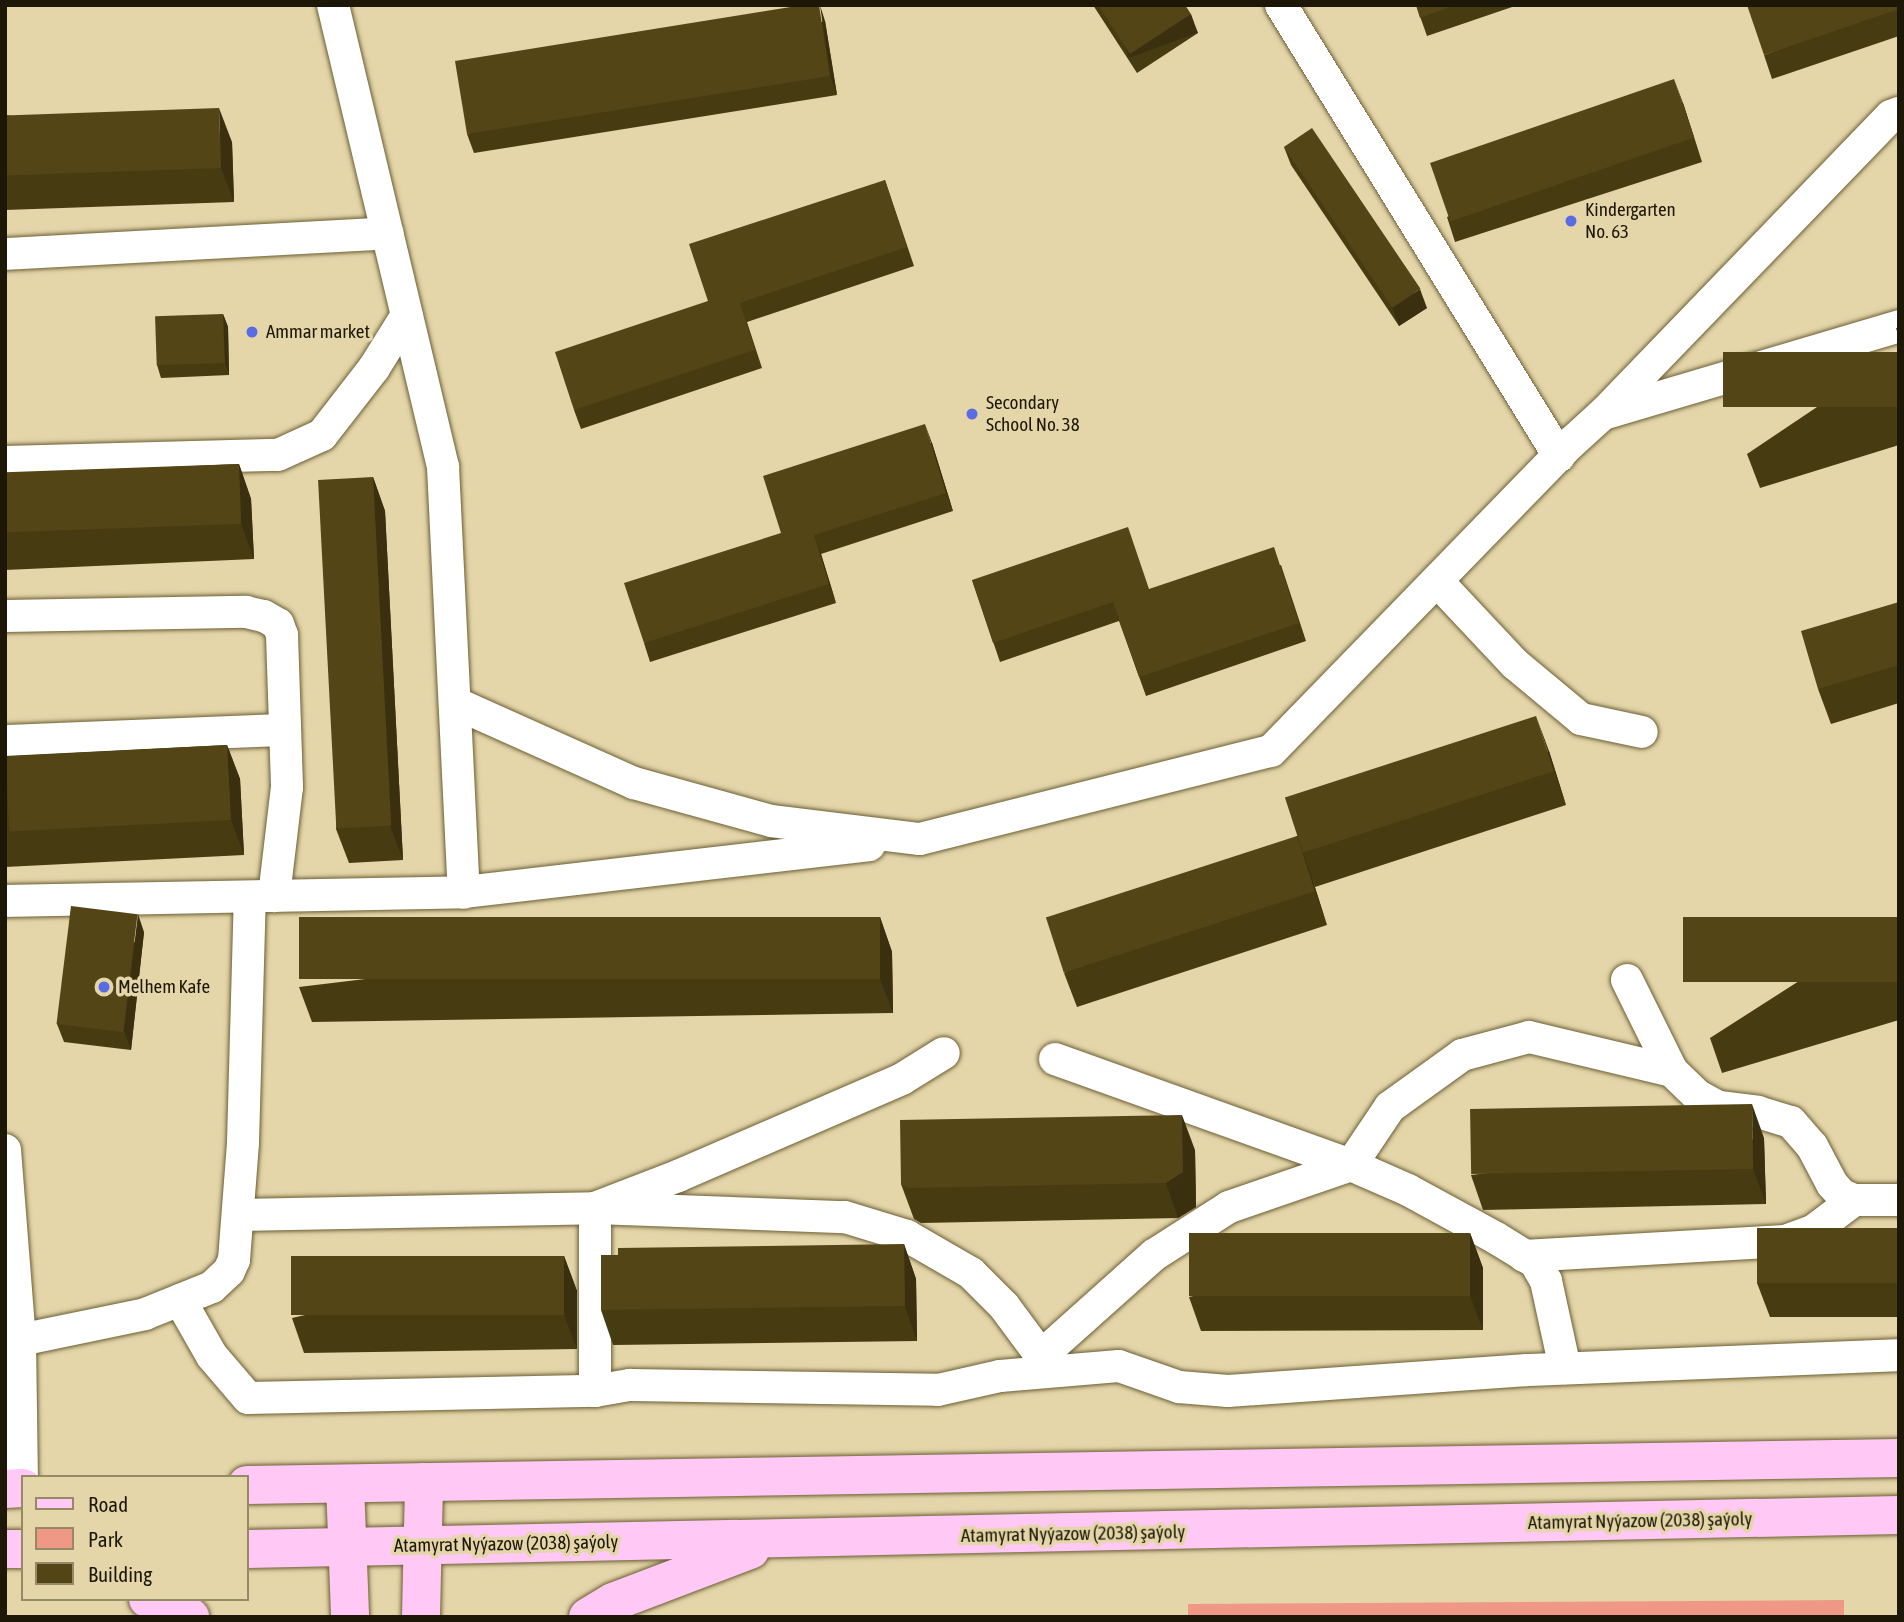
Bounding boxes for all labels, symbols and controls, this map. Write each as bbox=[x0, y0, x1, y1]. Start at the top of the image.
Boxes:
place label: Kindergarten No. 63 bbox=[1585, 199, 1676, 243]
marker: Kindergarten No. 63 bbox=[1563, 213, 1579, 229]
place label: Ammar market bbox=[266, 321, 370, 343]
marker: Ammar market bbox=[244, 324, 260, 340]
place label: Secondary School No. 38 bbox=[986, 392, 1080, 436]
marker: Secondary School No. 38 bbox=[964, 406, 980, 422]
place label: Melhem Kafe bbox=[118, 976, 210, 998]
marker: Melhem Kafe bbox=[96, 979, 112, 995]
legend bbox=[21, 1475, 248, 1601]
text: Road bbox=[88, 1492, 128, 1516]
street label: Atamyrat Nyýazow (2038) şaýoly bbox=[1528, 1508, 1752, 1534]
street label: Atamyrat Nyýazow (2038) şaýoly bbox=[961, 1521, 1185, 1547]
text: Park bbox=[88, 1527, 123, 1551]
street label: Atamyrat Nyýazow (2038) şaýoly bbox=[394, 1531, 618, 1557]
text: Building bbox=[88, 1562, 152, 1586]

